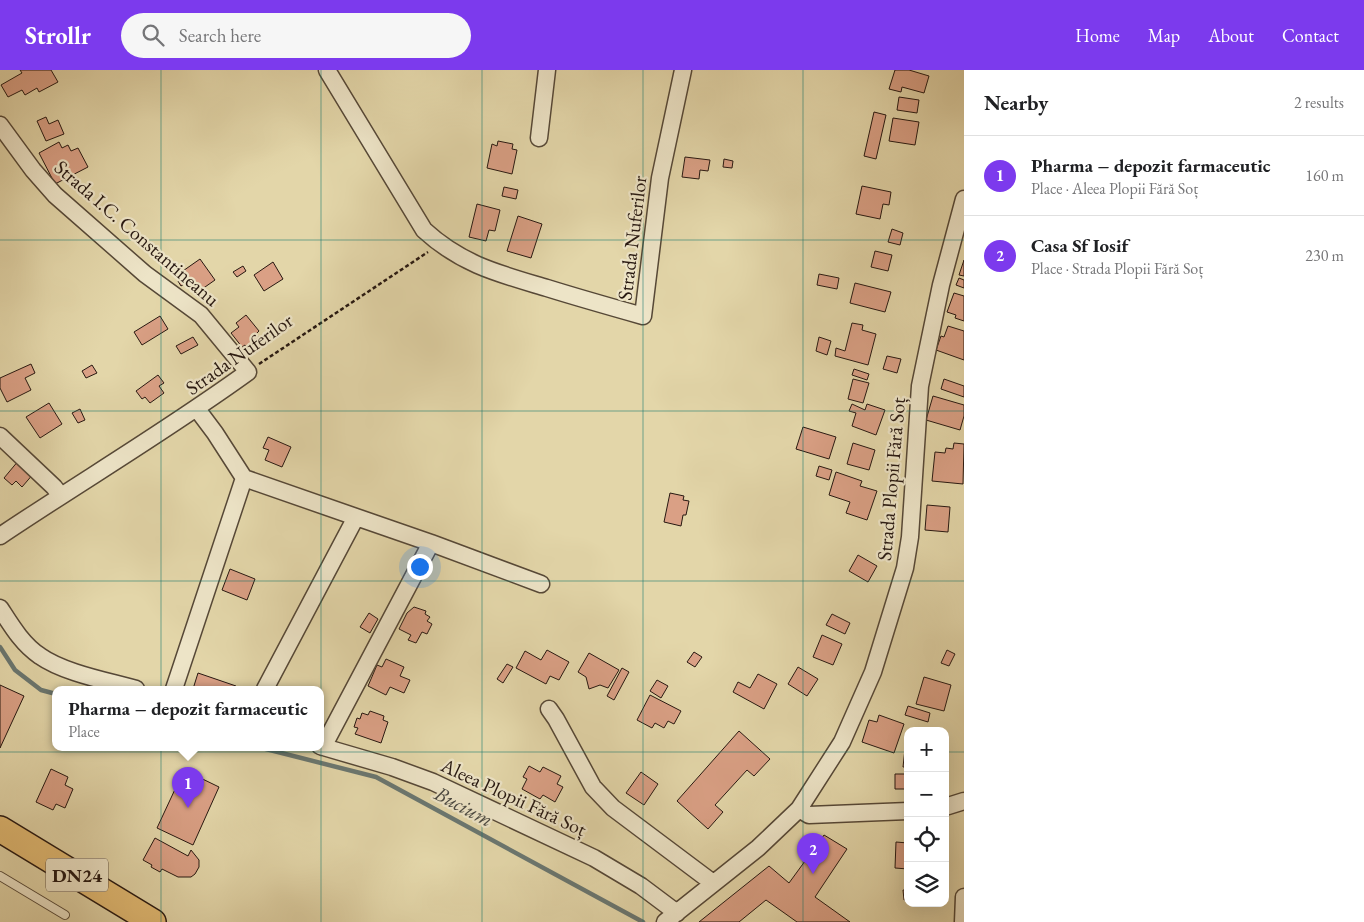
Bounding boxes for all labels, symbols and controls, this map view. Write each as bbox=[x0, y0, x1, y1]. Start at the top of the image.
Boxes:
search box bbox=[121, 13, 471, 58]
text: Strollr bbox=[25, 20, 91, 51]
icon: search bbox=[139, 21, 167, 49]
text: Search here bbox=[179, 23, 261, 48]
text: Home bbox=[1075, 24, 1120, 47]
text: Map bbox=[1148, 24, 1180, 47]
text: About bbox=[1208, 24, 1254, 47]
text: Contact bbox=[1282, 24, 1339, 47]
text: Nearby bbox=[984, 89, 1048, 116]
text: 2 results bbox=[1294, 92, 1344, 113]
text: Pharma – depozit farmaceutic bbox=[1031, 153, 1271, 178]
street label: Strada I.C. Constantineanu bbox=[49, 154, 225, 312]
text: 1 bbox=[996, 165, 1004, 186]
text: 160 m bbox=[1305, 165, 1344, 186]
street label: Strada Nuferilor bbox=[611, 174, 653, 302]
text: Place · Aleea Plopii Fără Soț bbox=[1031, 178, 1198, 199]
text: Casa Sf Iosif bbox=[1031, 233, 1128, 258]
text: 2 bbox=[996, 245, 1004, 266]
text: 230 m bbox=[1305, 245, 1344, 266]
text: Place · Strada Plopii Fără Soț bbox=[1031, 258, 1203, 279]
street label: Strada Nuferilor bbox=[180, 307, 298, 401]
street label: Strada Plopii Fără Soț bbox=[871, 395, 911, 562]
your location bbox=[407, 554, 433, 580]
popup bbox=[52, 686, 324, 751]
text: Pharma – depozit farmaceutic bbox=[68, 696, 308, 721]
text: Place bbox=[68, 721, 100, 742]
map controls bbox=[904, 727, 949, 907]
button: + bbox=[904, 727, 949, 772]
street label: Aleea Plopii Fără Soț bbox=[436, 751, 592, 842]
pin: 1 bbox=[172, 767, 204, 808]
button: − bbox=[904, 772, 949, 817]
water label: Bucium bbox=[429, 779, 498, 832]
button: locate bbox=[904, 817, 949, 862]
pin: 2 bbox=[797, 833, 829, 874]
road number: DN24 bbox=[46, 858, 108, 892]
button: layers bbox=[904, 862, 949, 907]

